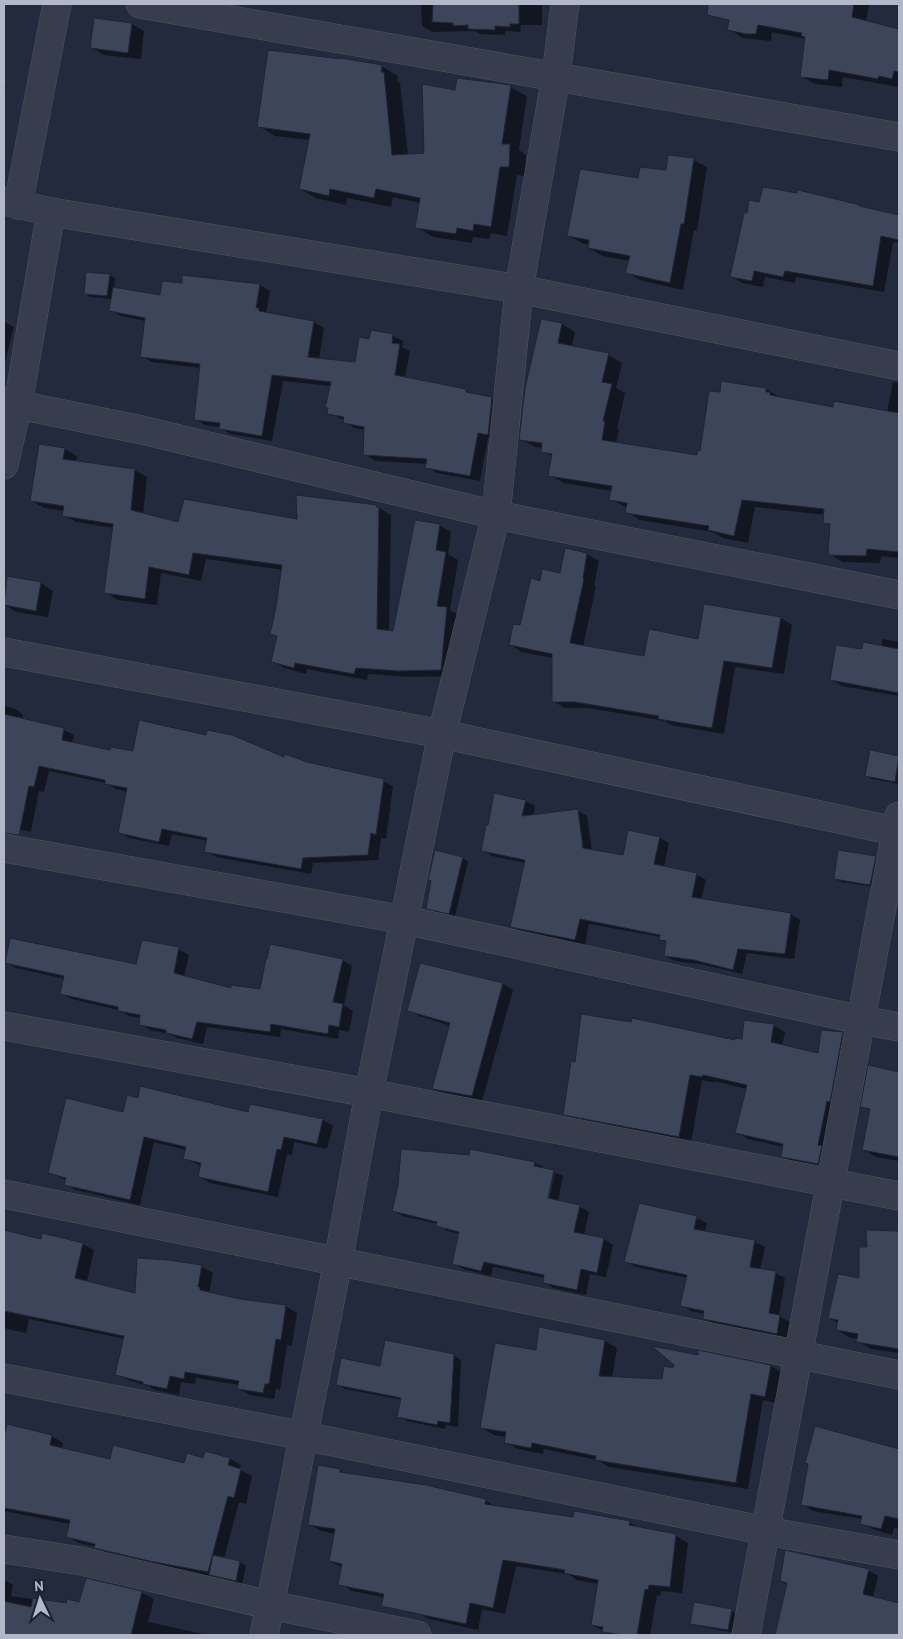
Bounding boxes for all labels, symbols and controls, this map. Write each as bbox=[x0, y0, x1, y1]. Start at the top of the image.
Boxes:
north arrow bbox=[15, 1574, 65, 1624]
text: N bbox=[34, 1577, 44, 1595]

